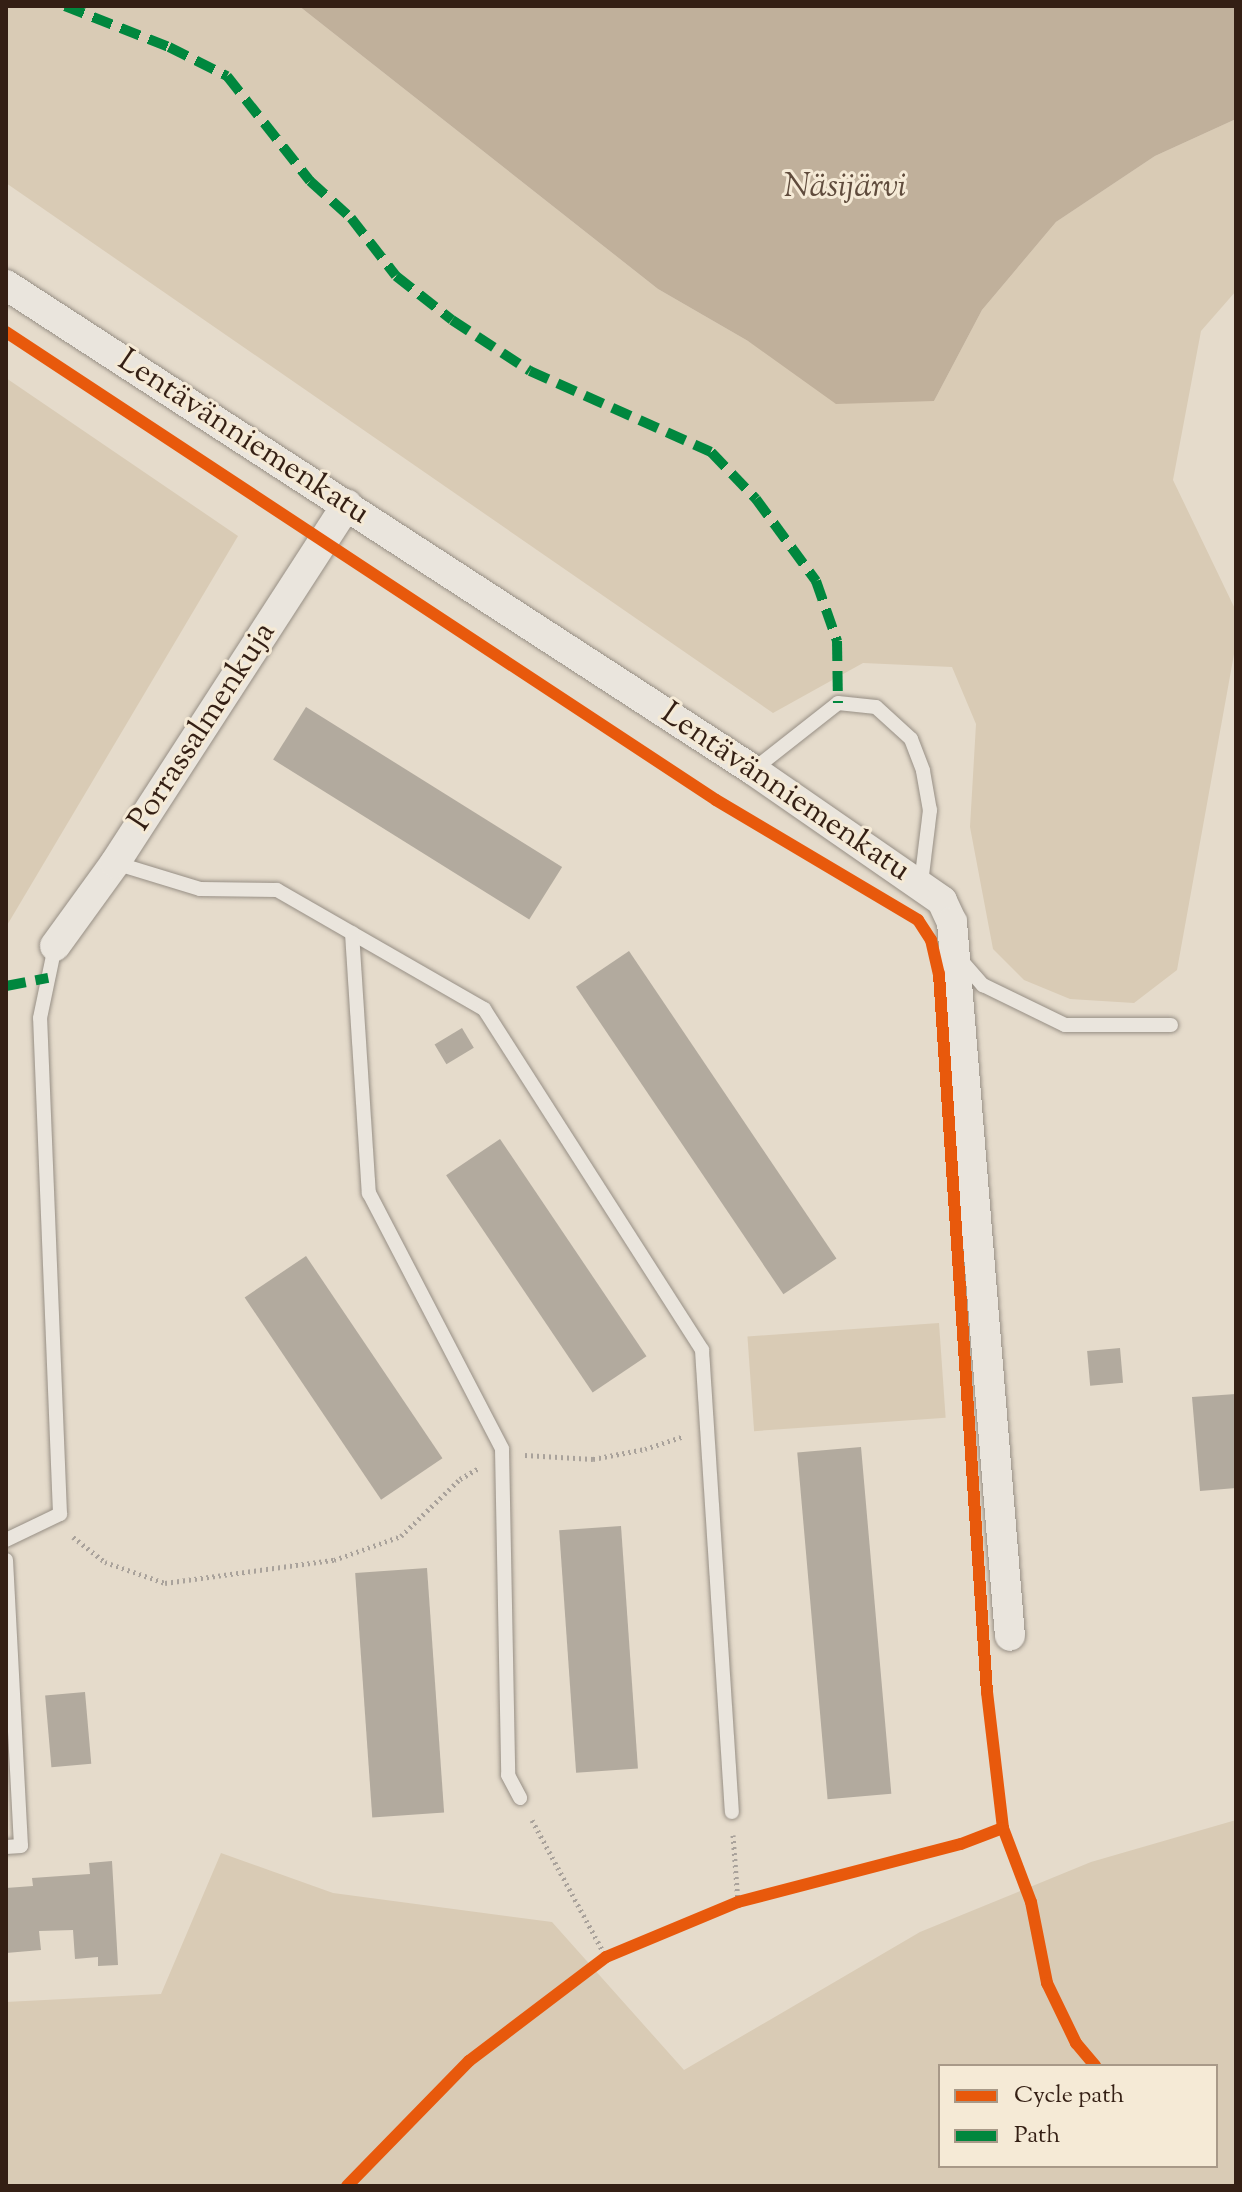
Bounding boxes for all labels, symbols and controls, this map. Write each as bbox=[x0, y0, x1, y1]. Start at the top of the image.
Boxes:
water label: Näsijärvi bbox=[784, 168, 906, 208]
street label: Lentävänniemenkatu bbox=[110, 342, 376, 534]
street label: Porrassalmenkuja bbox=[121, 616, 285, 838]
street label: Lentävänniemenkatu bbox=[653, 695, 917, 891]
legend bbox=[938, 2064, 1218, 2168]
text: Cycle path bbox=[1014, 2079, 1124, 2113]
text: Path bbox=[1014, 2119, 1060, 2153]

